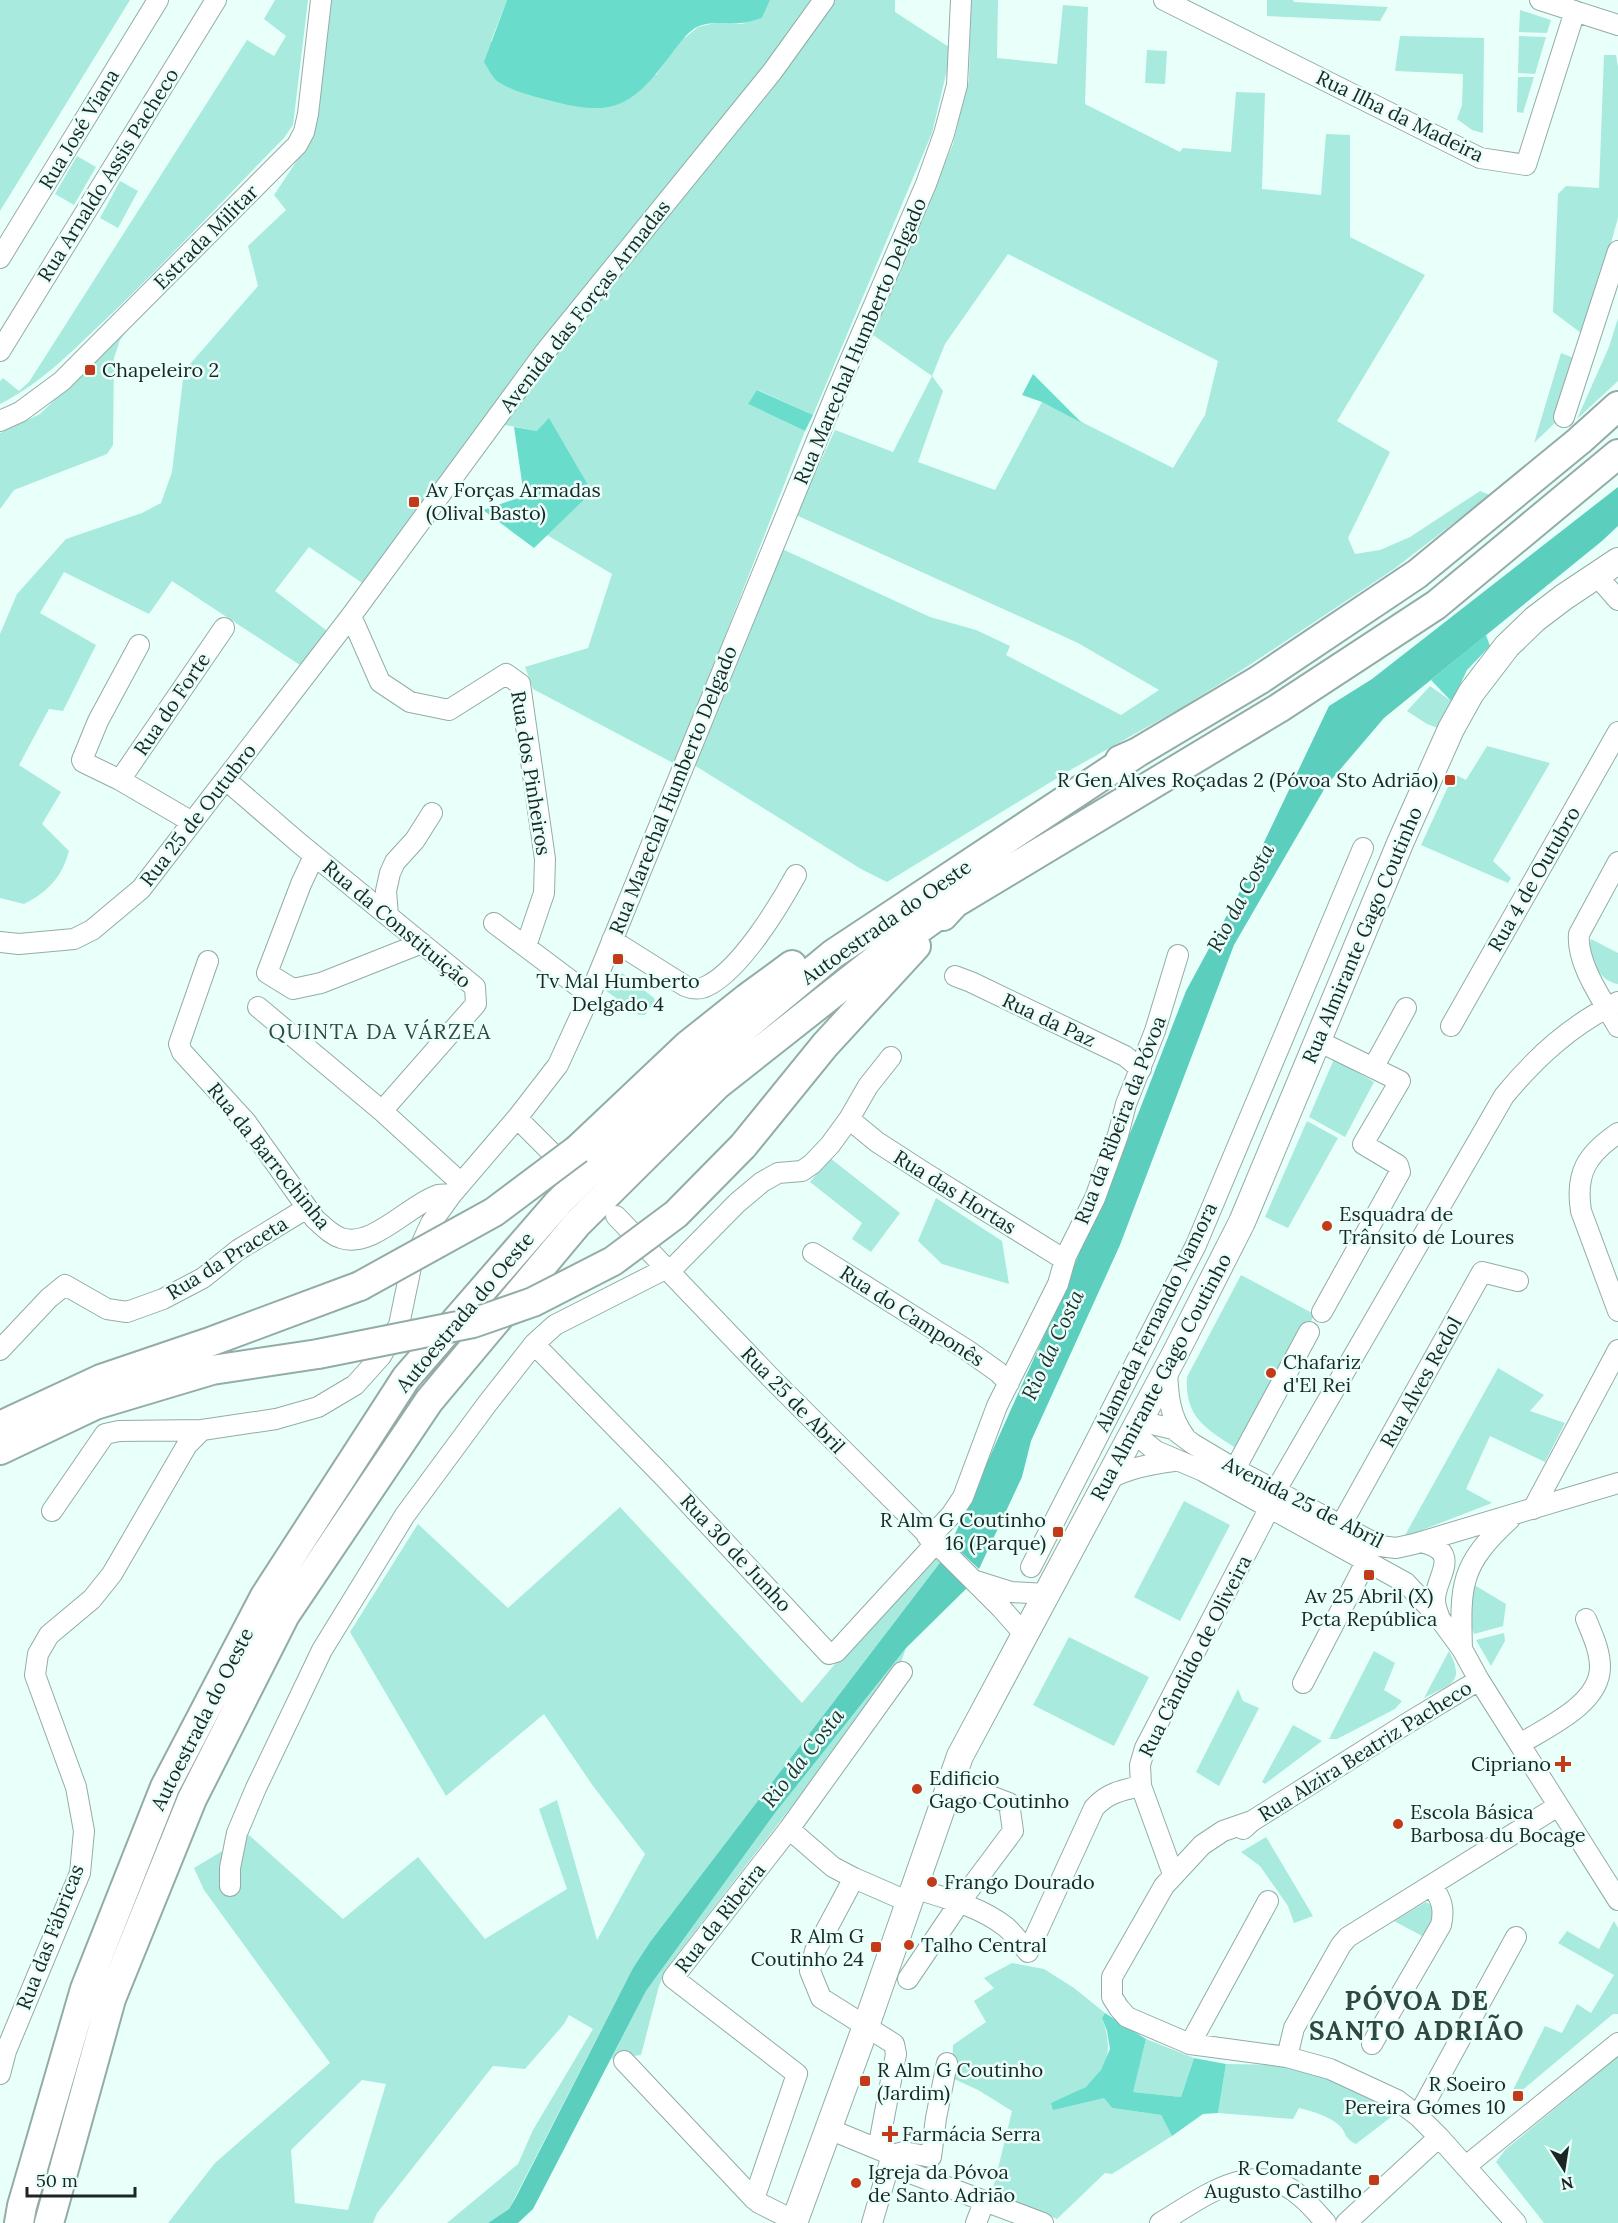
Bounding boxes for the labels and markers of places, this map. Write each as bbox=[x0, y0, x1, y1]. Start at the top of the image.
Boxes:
place label: Chapeleiro 2 bbox=[102, 357, 219, 382]
marker: Chapeleiro 2 bbox=[83, 363, 97, 377]
place label: Av Forças Armadas (Olival Basto) bbox=[425, 477, 601, 526]
marker: Av Forças Armadas (Olival Basto) bbox=[407, 495, 421, 509]
place label: R Gen Alves Roçadas 2 (Póvoa Sto Adrião) bbox=[1057, 767, 1438, 793]
marker: R Gen Alves Roçadas 2 (Póvoa Sto Adrião) bbox=[1443, 773, 1457, 787]
marker: Tv Mal Humberto Delgado 4 bbox=[611, 952, 625, 966]
place label: Tv Mal Humberto Delgado 4 bbox=[536, 968, 700, 1016]
place label: Esquadra de Trânsito de Loures bbox=[1339, 1201, 1514, 1249]
marker: Esquadra de Trânsito de Loures bbox=[1320, 1219, 1334, 1233]
place label: Chafariz d'El Rei bbox=[1283, 1349, 1361, 1397]
marker: Chafariz d'El Rei bbox=[1264, 1366, 1278, 1380]
place label: R Alm G Coutinho 16 (Parque) bbox=[880, 1507, 1046, 1556]
marker: R Alm G Coutinho 16 (Parque) bbox=[1051, 1525, 1065, 1539]
marker: Av 25 Abril (X) Pcta República bbox=[1362, 1568, 1376, 1582]
place label: Av 25 Abril (X) Pcta República bbox=[1301, 1583, 1437, 1631]
place label: Cipriano bbox=[1471, 1751, 1551, 1776]
marker: Cipriano bbox=[1556, 1757, 1570, 1771]
place label: Edificio Gago Coutinho bbox=[929, 1765, 1069, 1813]
marker: Edificio Gago Coutinho bbox=[910, 1782, 924, 1796]
place label: Escola Básica Barbosa du Bocage bbox=[1410, 1799, 1586, 1847]
marker: Escola Básica Barbosa du Bocage bbox=[1391, 1817, 1405, 1831]
place label: Frango Dourado bbox=[944, 1869, 1095, 1894]
marker: Frango Dourado bbox=[925, 1875, 939, 1889]
place label: R Alm G Coutinho 24 bbox=[751, 1923, 864, 1971]
place label: Talho Central bbox=[921, 1932, 1047, 1957]
marker: Talho Central bbox=[902, 1938, 916, 1952]
marker: R Alm G Coutinho 24 bbox=[869, 1940, 883, 1954]
place label: R Alm G Coutinho (Jardim) bbox=[877, 2057, 1043, 2106]
place label: R Soeiro Pereira Gomes 10 bbox=[1344, 2071, 1506, 2119]
marker: R Alm G Coutinho (Jardim) bbox=[858, 2074, 872, 2088]
marker: R Soeiro Pereira Gomes 10 bbox=[1511, 2089, 1525, 2103]
place label: Farmácia Serra bbox=[902, 2121, 1041, 2146]
marker: Farmácia Serra bbox=[883, 2127, 897, 2141]
place label: R Comadante Augusto Castilho bbox=[1204, 2155, 1362, 2203]
place label: Igreja da Póvoa de Santo Adrião bbox=[868, 2159, 1015, 2207]
marker: R Comadante Augusto Castilho bbox=[1367, 2173, 1381, 2187]
marker: Igreja da Póvoa de Santo Adrião bbox=[849, 2176, 863, 2190]

